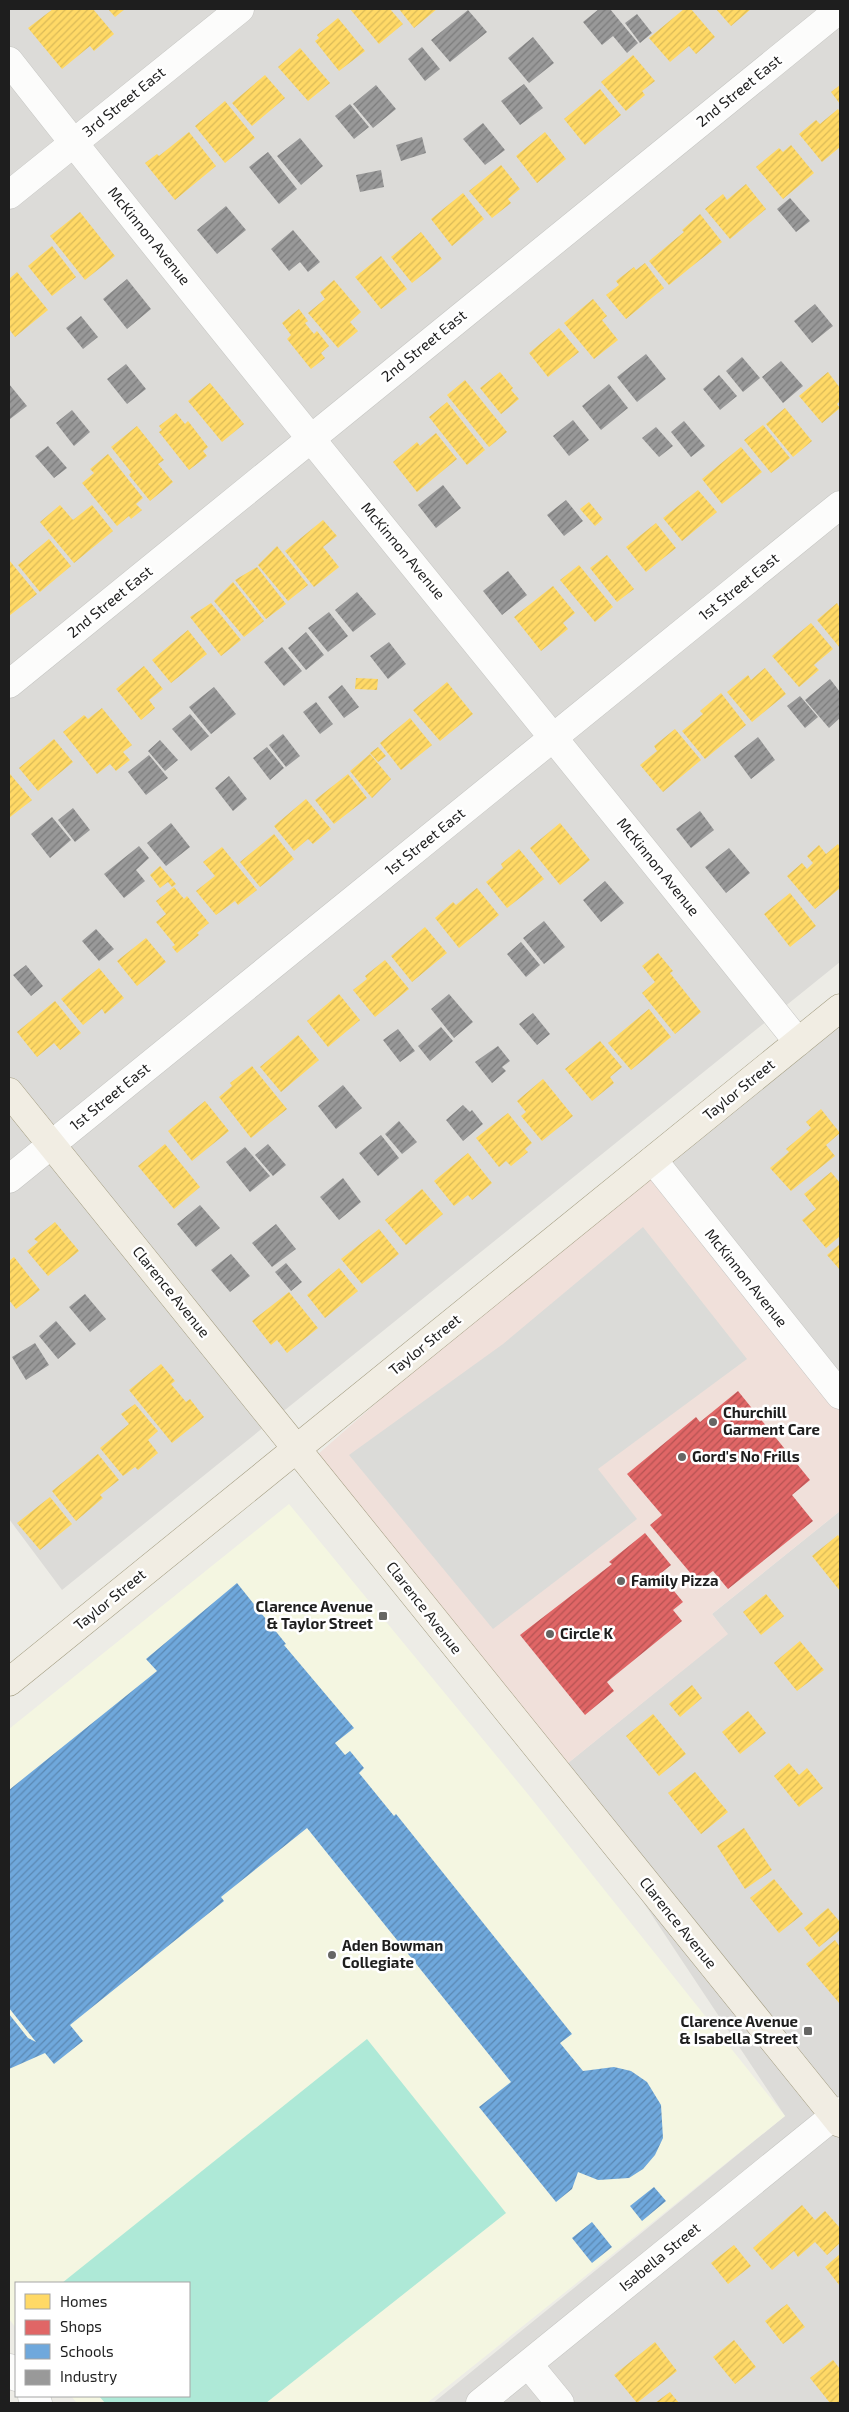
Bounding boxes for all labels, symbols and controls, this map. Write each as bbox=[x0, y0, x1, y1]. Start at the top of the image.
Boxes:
street label: 2nd Street East bbox=[692, 50, 785, 130]
street label: 3rd Street East bbox=[78, 62, 169, 140]
street label: McKinnon Avenue bbox=[105, 183, 195, 288]
street label: 2nd Street East bbox=[377, 305, 470, 385]
street label: McKinnon Avenue bbox=[358, 498, 450, 602]
street label: 1st Street East bbox=[695, 548, 782, 624]
street label: 2nd Street East bbox=[63, 561, 156, 641]
street label: 1st Street East bbox=[381, 803, 468, 879]
street label: McKinnon Avenue bbox=[614, 814, 704, 919]
street label: Taylor Street bbox=[699, 1055, 778, 1124]
street label: 1st Street East bbox=[66, 1058, 153, 1134]
street label: McKinnon Avenue bbox=[702, 1225, 792, 1330]
street label: Clarence Avenue bbox=[129, 1242, 214, 1341]
street label: Taylor Street bbox=[385, 1310, 464, 1379]
place label: Churchill Garment Care bbox=[723, 1403, 820, 1438]
marker: Churchill Garment Care bbox=[707, 1416, 719, 1428]
place label: Gord's No Frills bbox=[692, 1447, 800, 1465]
marker: Gord's No Frills bbox=[676, 1451, 688, 1463]
street label: Clarence Avenue bbox=[383, 1558, 466, 1657]
street label: Taylor Street bbox=[70, 1565, 149, 1634]
place label: Family Pizza bbox=[631, 1571, 719, 1590]
marker: Family Pizza bbox=[615, 1575, 627, 1587]
place label: Clarence Avenue & Taylor Street bbox=[255, 1597, 373, 1633]
marker: Clarence Avenue & Taylor Street bbox=[377, 1610, 389, 1622]
place label: Circle K bbox=[560, 1624, 613, 1642]
marker: Circle K bbox=[544, 1628, 556, 1640]
street label: Clarence Avenue bbox=[636, 1873, 721, 1972]
place label: Aden Bowman Collegiate bbox=[342, 1936, 443, 1971]
marker: Aden Bowman Collegiate bbox=[326, 1949, 338, 1961]
place label: Clarence Avenue & Isabella Street bbox=[679, 2012, 798, 2047]
marker: Clarence Avenue & Isabella Street bbox=[802, 2025, 814, 2037]
street label: Isabella Street bbox=[615, 2218, 704, 2294]
legend bbox=[15, 2282, 190, 2397]
text: Homes bbox=[60, 2292, 107, 2310]
text: Shops bbox=[60, 2317, 102, 2335]
text: Schools bbox=[60, 2342, 114, 2360]
text: Industry bbox=[60, 2367, 117, 2385]

